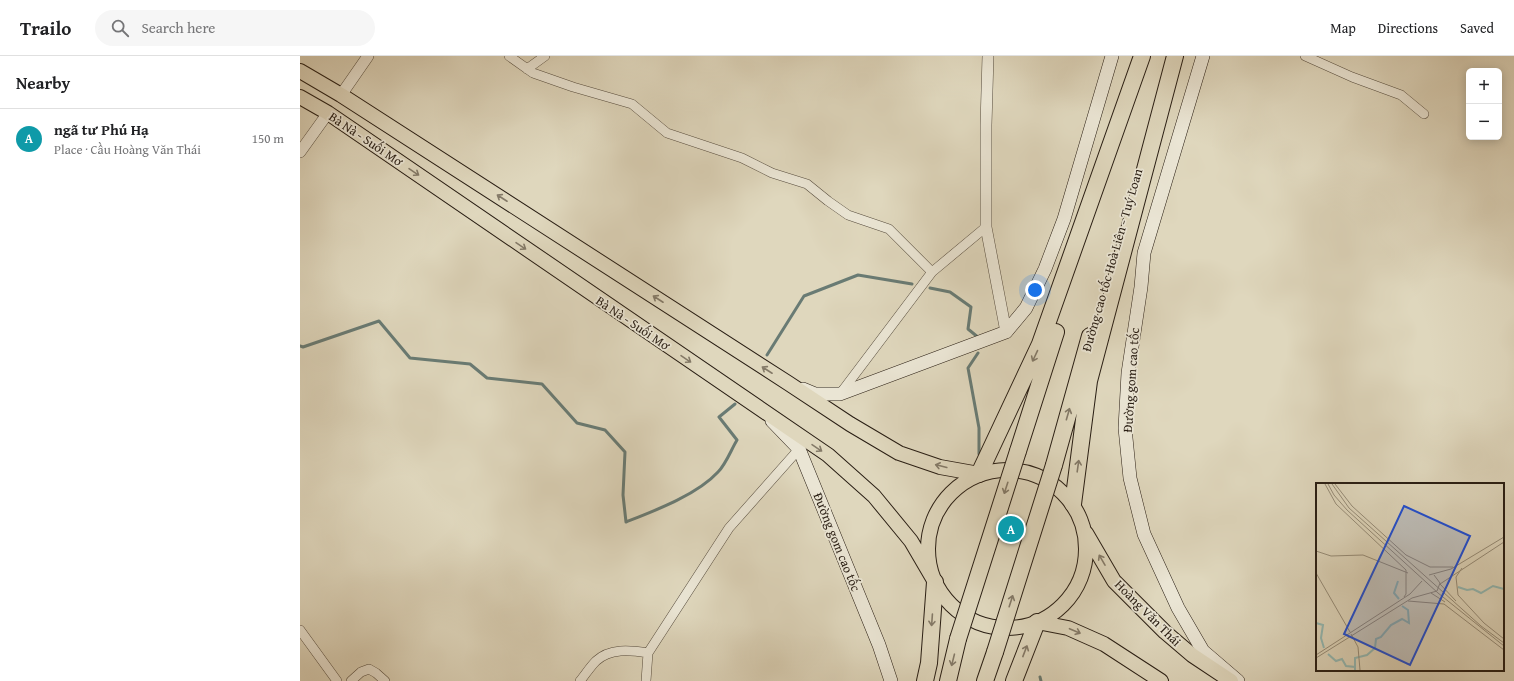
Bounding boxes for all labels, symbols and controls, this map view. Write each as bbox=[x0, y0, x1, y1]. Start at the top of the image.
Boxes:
search box bbox=[95, 10, 375, 46]
text: Trailo bbox=[20, 14, 71, 42]
icon: search bbox=[109, 17, 131, 39]
text: Search here bbox=[141, 17, 215, 38]
text: Map bbox=[1330, 18, 1356, 38]
text: Directions bbox=[1378, 18, 1438, 38]
text: Saved bbox=[1460, 18, 1494, 38]
map controls bbox=[1466, 68, 1502, 140]
button: + bbox=[1466, 68, 1502, 104]
text: Nearby bbox=[16, 70, 70, 95]
button: − bbox=[1466, 104, 1502, 140]
street label: Bà Nà - Suối Mơ bbox=[325, 107, 407, 171]
text: ngã tư Phú Hạ bbox=[54, 119, 149, 140]
text: A bbox=[25, 129, 33, 148]
text: 150 m bbox=[252, 129, 284, 148]
text: Place · Cầu Hoàng Văn Thái bbox=[54, 140, 201, 159]
street label: Đường cao tốc Hoà Liên - Tuý Loan bbox=[1077, 166, 1147, 354]
one-way arrow bbox=[408, 168, 419, 176]
one-way arrow bbox=[496, 194, 508, 202]
one-way arrow bbox=[515, 242, 526, 250]
your location bbox=[1025, 280, 1045, 300]
street label: Bà Nà - Suối Mơ bbox=[592, 291, 674, 355]
one-way arrow bbox=[653, 295, 664, 303]
street label: Đường gom cao tốc bbox=[1118, 327, 1144, 433]
one-way arrow bbox=[1031, 350, 1038, 362]
one-way arrow bbox=[680, 355, 691, 363]
one-way arrow bbox=[762, 365, 773, 374]
one-way arrow bbox=[1065, 408, 1072, 421]
one-way arrow bbox=[811, 444, 822, 452]
one-way arrow bbox=[1074, 460, 1082, 473]
one-way arrow bbox=[935, 462, 948, 470]
one-way arrow bbox=[1002, 482, 1009, 495]
inset map bbox=[1316, 483, 1504, 671]
street label: Đường gom cao tốc bbox=[809, 490, 866, 594]
pin: A bbox=[998, 514, 1024, 544]
one-way arrow bbox=[1097, 554, 1105, 566]
street label: Hoàng Văn Thái bbox=[1110, 575, 1186, 651]
one-way arrow bbox=[1007, 595, 1015, 607]
one-way arrow bbox=[928, 614, 935, 627]
one-way arrow bbox=[1068, 628, 1080, 635]
one-way arrow bbox=[1022, 646, 1030, 658]
one-way arrow bbox=[949, 653, 956, 666]

